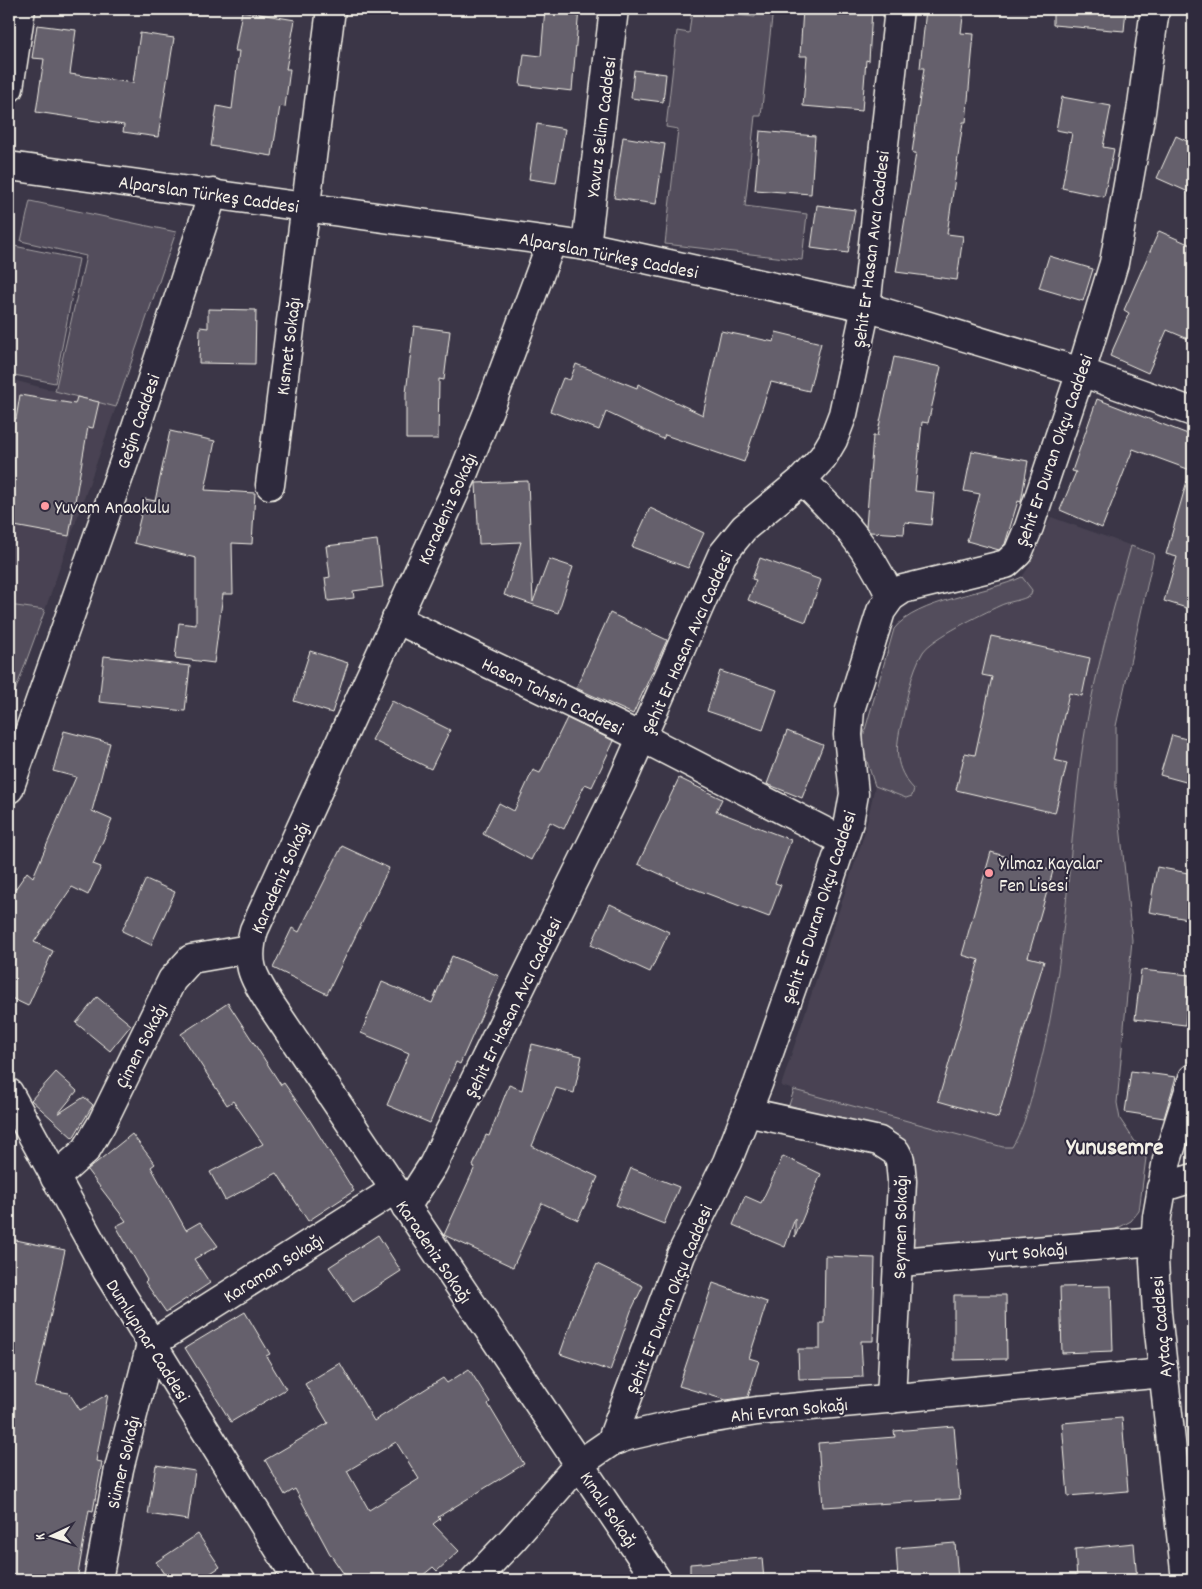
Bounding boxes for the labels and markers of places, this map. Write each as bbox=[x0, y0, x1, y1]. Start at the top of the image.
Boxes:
place label: Yuvam Anaokulu bbox=[55, 496, 170, 523]
marker: Yuvam Anaokulu bbox=[39, 500, 51, 512]
place label: Yılmaz Kayalar Fen Lisesi bbox=[999, 852, 1102, 901]
marker: Yılmaz Kayalar Fen Lisesi bbox=[983, 867, 995, 879]

